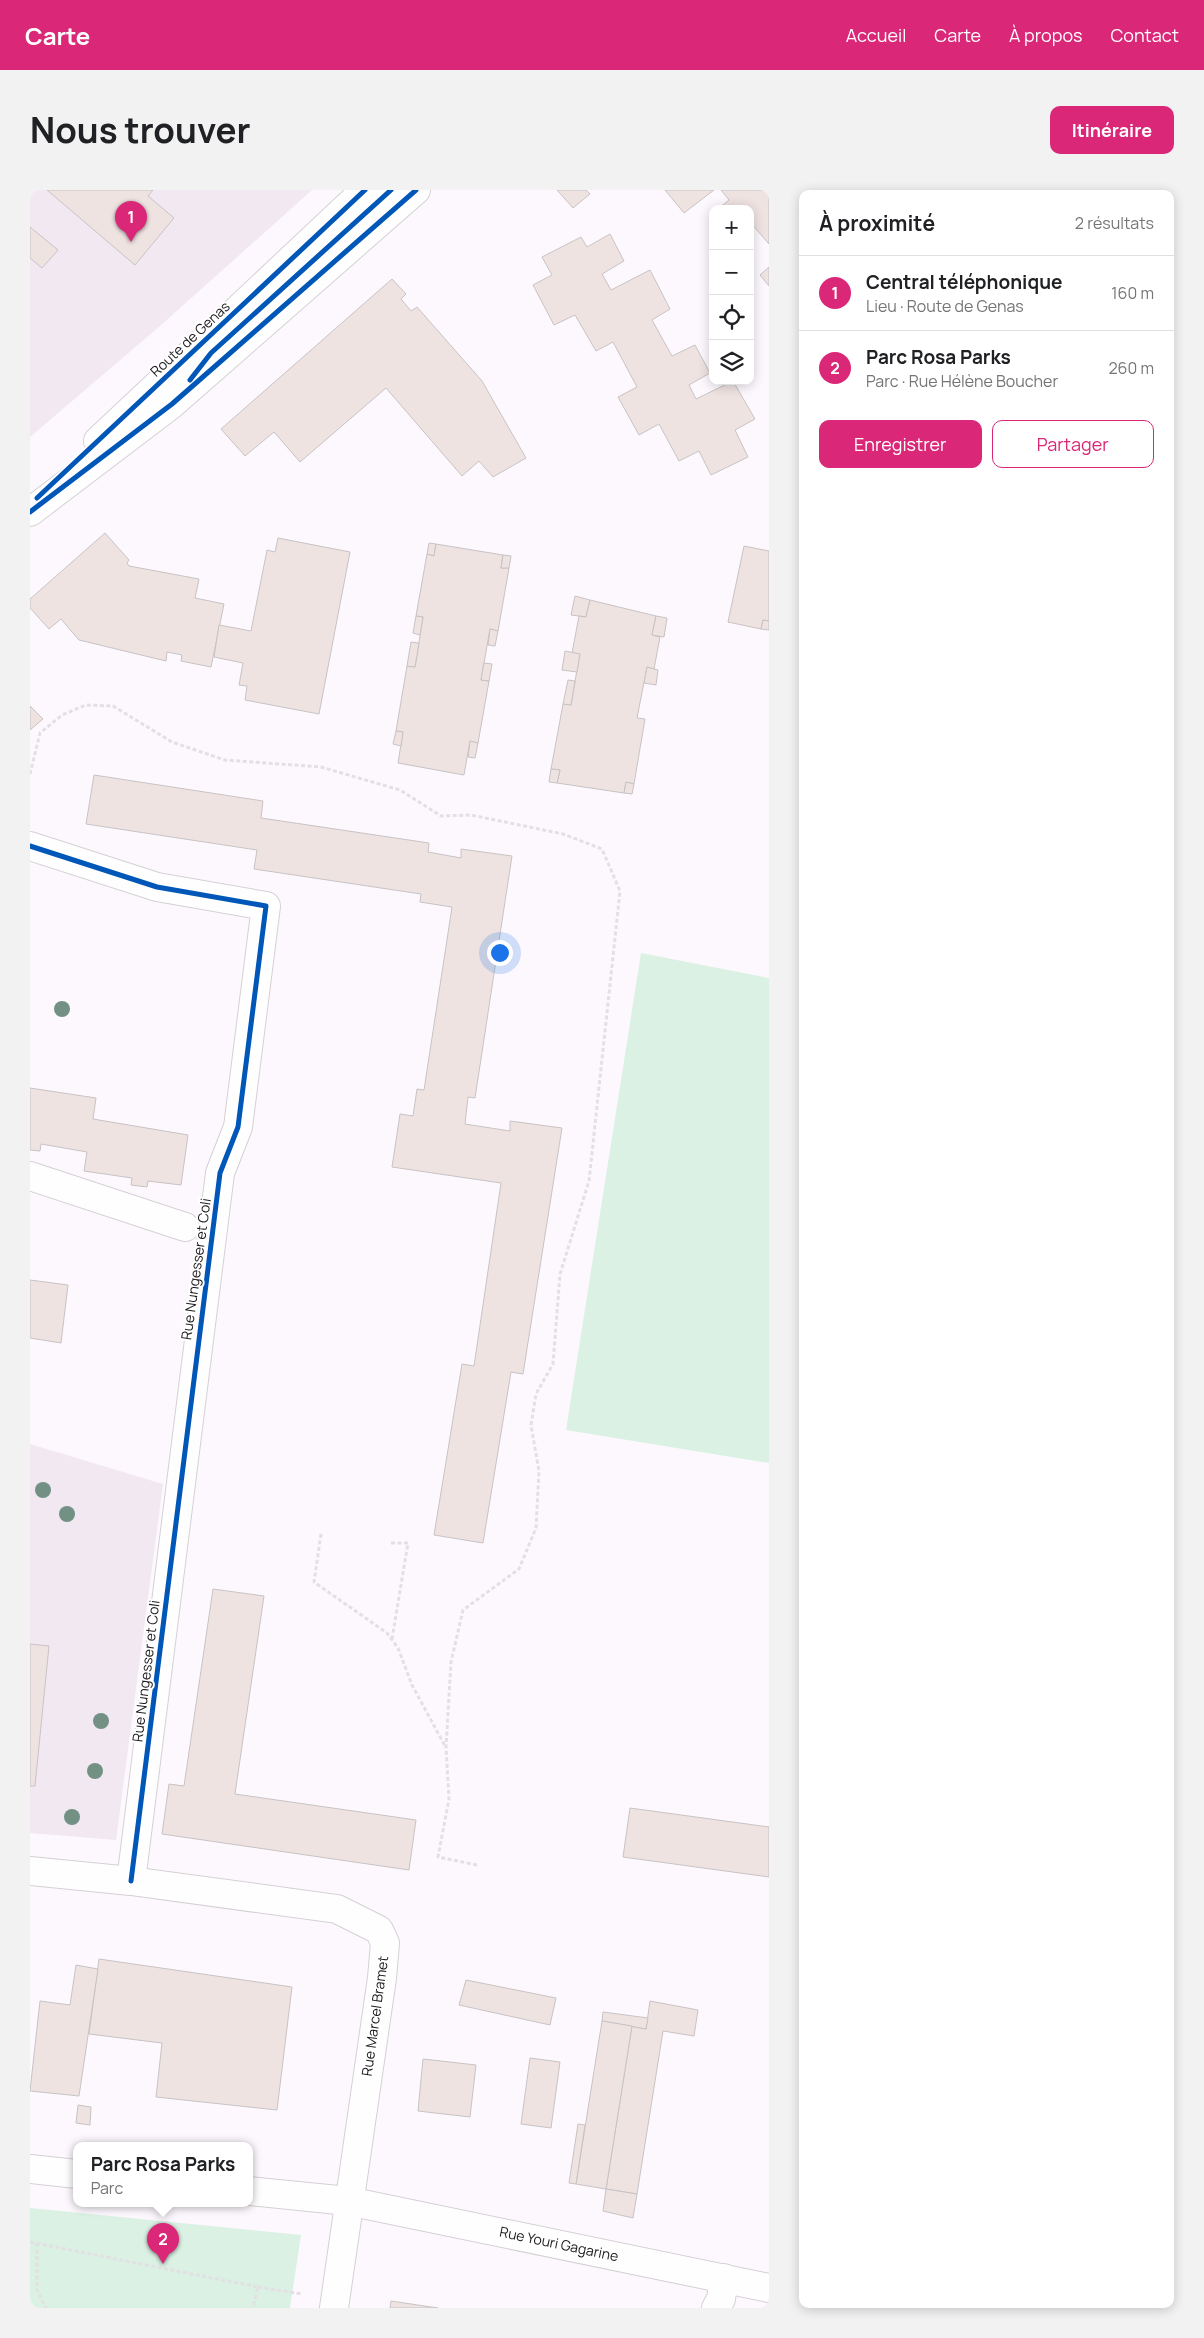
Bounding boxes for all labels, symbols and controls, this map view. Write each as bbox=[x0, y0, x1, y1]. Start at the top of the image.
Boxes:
text: Carte bbox=[25, 19, 90, 52]
text: Accueil bbox=[846, 23, 906, 47]
text: Carte bbox=[934, 23, 981, 47]
text: À propos bbox=[1009, 23, 1082, 47]
text: Contact bbox=[1110, 23, 1179, 47]
text: Nous trouver bbox=[30, 106, 251, 154]
button: Itinéraire bbox=[1050, 106, 1174, 154]
pin: 1 bbox=[115, 201, 147, 242]
map controls bbox=[709, 205, 754, 385]
button: + bbox=[709, 205, 754, 250]
text: À proximité bbox=[819, 209, 935, 237]
text: 2 résultats bbox=[1075, 212, 1154, 234]
button: − bbox=[709, 250, 754, 295]
text: Central téléphonique bbox=[866, 269, 1062, 295]
text: 1 bbox=[831, 282, 839, 304]
text: 160 m bbox=[1111, 282, 1154, 304]
button: locate bbox=[709, 295, 754, 340]
text: Lieu · Route de Genas bbox=[866, 295, 1024, 317]
street label: Route de Genas bbox=[146, 297, 234, 380]
button: layers bbox=[709, 340, 754, 385]
text: Parc Rosa Parks bbox=[866, 344, 1011, 370]
text: 2 bbox=[830, 357, 840, 379]
text: 260 m bbox=[1108, 357, 1154, 379]
text: Parc · Rue Hélène Boucher bbox=[866, 370, 1058, 392]
button: Enregistrer bbox=[819, 420, 982, 468]
button: Partager bbox=[992, 420, 1154, 468]
your location bbox=[487, 940, 513, 966]
street label: Rue Nungesser et Coli bbox=[176, 1197, 215, 1341]
street label: Rue Nungesser et Coli bbox=[127, 1599, 164, 1743]
street label: Rue Marcel Bramet bbox=[357, 1954, 392, 2077]
popup bbox=[73, 2142, 253, 2207]
text: Parc Rosa Parks bbox=[91, 2151, 235, 2177]
text: Parc bbox=[91, 2177, 123, 2199]
street label: Rue Youri Gagarine bbox=[498, 2222, 620, 2265]
pin: 2 bbox=[147, 2223, 179, 2264]

